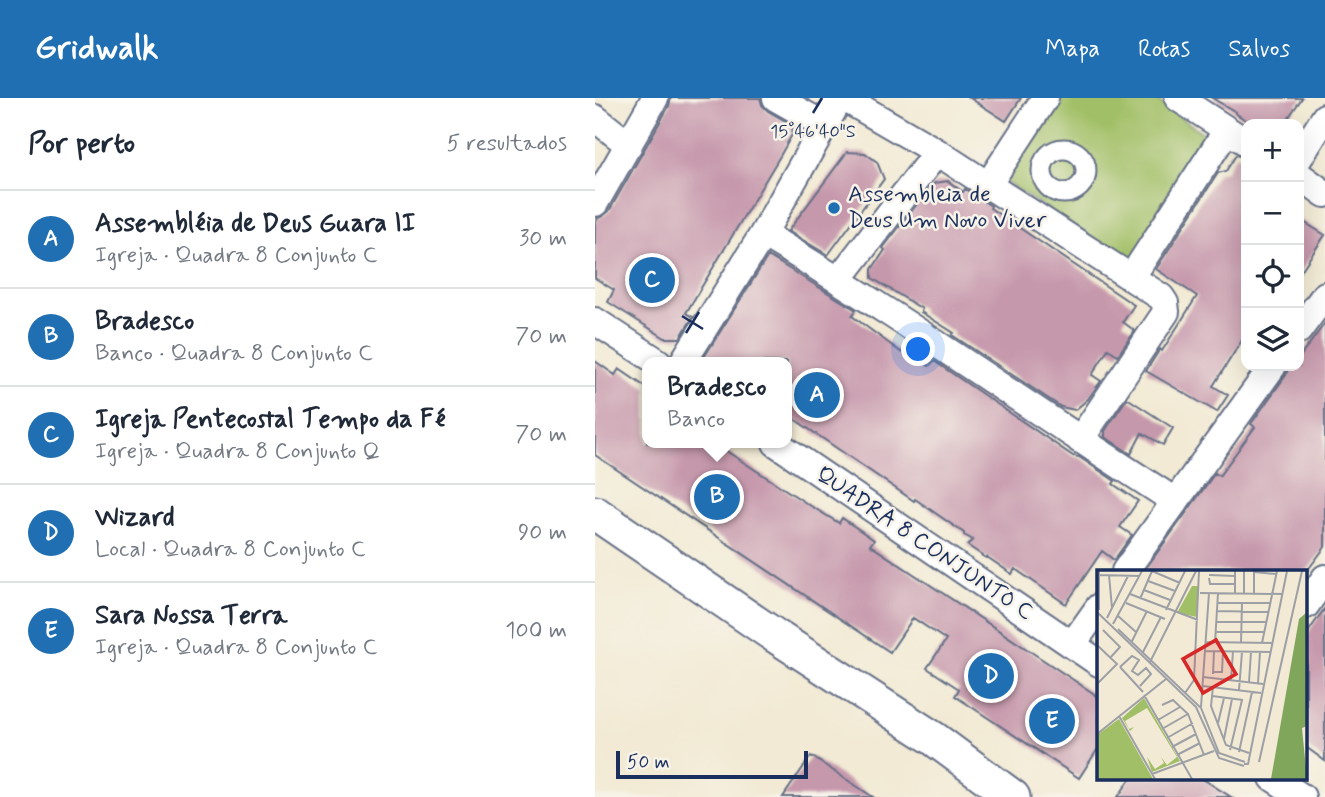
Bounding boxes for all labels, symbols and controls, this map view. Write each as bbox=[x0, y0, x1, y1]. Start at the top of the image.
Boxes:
text: Gridwalk bbox=[35, 27, 159, 71]
text: Mapa bbox=[1045, 34, 1100, 65]
text: Rotas bbox=[1138, 34, 1190, 65]
text: Salvos bbox=[1228, 34, 1290, 65]
map controls bbox=[1241, 119, 1304, 371]
button: + bbox=[1241, 119, 1304, 182]
text: 15°46'40"S bbox=[770, 120, 856, 144]
text: Por perto bbox=[28, 124, 135, 163]
text: 5 resultados bbox=[446, 129, 567, 159]
place label: Assembleia de Deus Um Novo Viver bbox=[848, 180, 1047, 236]
button: − bbox=[1241, 182, 1304, 245]
marker: Assembleia de Deus Um Novo Viver bbox=[826, 200, 842, 216]
text: Assembléia de Deus Guara II bbox=[95, 207, 416, 241]
text: A bbox=[43, 224, 59, 254]
text: 30 m bbox=[519, 224, 567, 254]
text: Igreja · Quadra 8 Conjunto C bbox=[95, 241, 377, 271]
button: locate bbox=[1241, 245, 1304, 308]
pin: C bbox=[629, 254, 675, 306]
text: Bradesco bbox=[95, 305, 194, 339]
button: layers bbox=[1241, 308, 1304, 371]
text: B bbox=[44, 322, 58, 352]
text: 70 m bbox=[515, 322, 567, 352]
your location bbox=[901, 332, 935, 366]
text: Banco · Quadra 8 Conjunto C bbox=[95, 339, 373, 369]
popup bbox=[642, 357, 792, 448]
pin: A bbox=[794, 369, 840, 421]
text: Bradesco bbox=[667, 371, 767, 405]
text: Igreja Pentecostal Tempo da Fé bbox=[95, 403, 446, 437]
text: Banco bbox=[667, 405, 725, 435]
text: C bbox=[43, 420, 59, 450]
text: 70 m bbox=[515, 420, 567, 450]
text: Igreja · Quadra 8 Conjunto Q bbox=[95, 437, 381, 467]
street label: QUADRA 8 CONJUNTO C bbox=[810, 460, 1038, 628]
pin: B bbox=[694, 471, 740, 523]
text: Wizard bbox=[95, 501, 175, 535]
text: D bbox=[43, 518, 59, 548]
text: 90 m bbox=[518, 518, 567, 548]
text: Local · Quadra 8 Conjunto C bbox=[95, 535, 366, 565]
inset map bbox=[1097, 570, 1307, 780]
text: Sara Nossa Terra bbox=[95, 599, 287, 633]
text: E bbox=[44, 616, 58, 646]
text: 100 m bbox=[505, 616, 567, 646]
text: Igreja · Quadra 8 Conjunto C bbox=[95, 633, 377, 663]
pin: D bbox=[968, 650, 1014, 702]
pin: E bbox=[1029, 695, 1075, 747]
scale bar bbox=[616, 748, 809, 780]
text: 50 m bbox=[627, 750, 670, 775]

